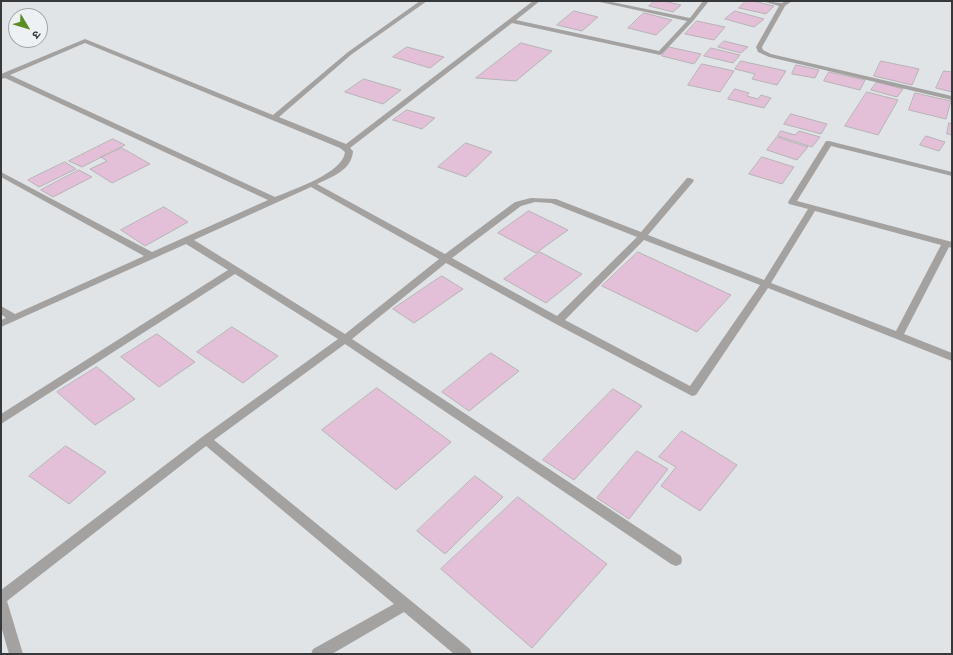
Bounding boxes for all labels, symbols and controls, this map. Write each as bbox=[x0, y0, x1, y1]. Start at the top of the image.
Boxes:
north arrow bbox=[8, 8, 48, 48]
text: उ bbox=[30, 29, 43, 41]

